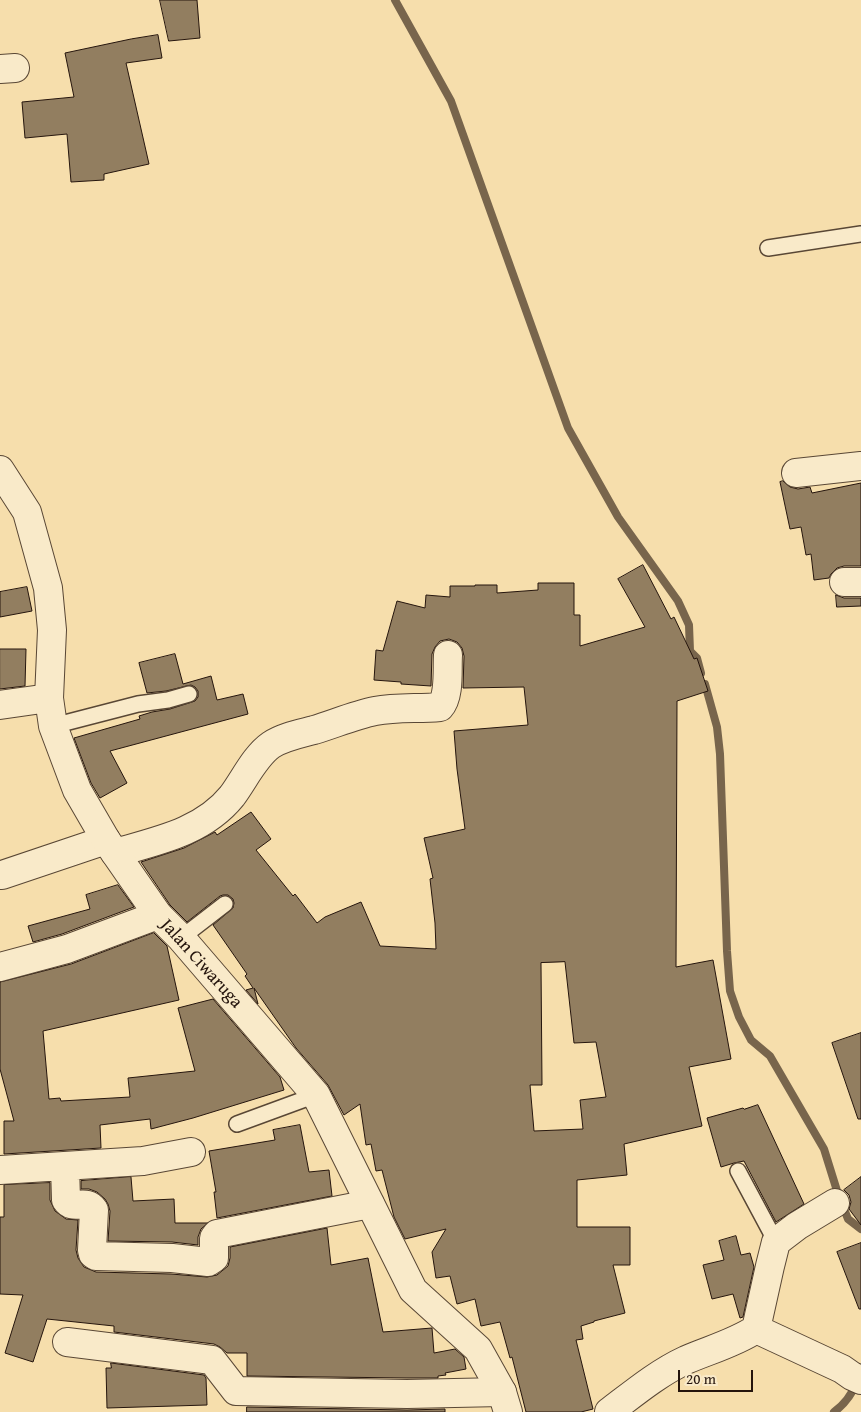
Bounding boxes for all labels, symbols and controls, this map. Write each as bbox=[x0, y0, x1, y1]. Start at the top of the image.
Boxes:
street label: Jalan Ciwaruga bbox=[155, 915, 247, 1013]
scale bar bbox=[681, 1360, 756, 1392]
text: 20 m bbox=[686, 1368, 716, 1389]

